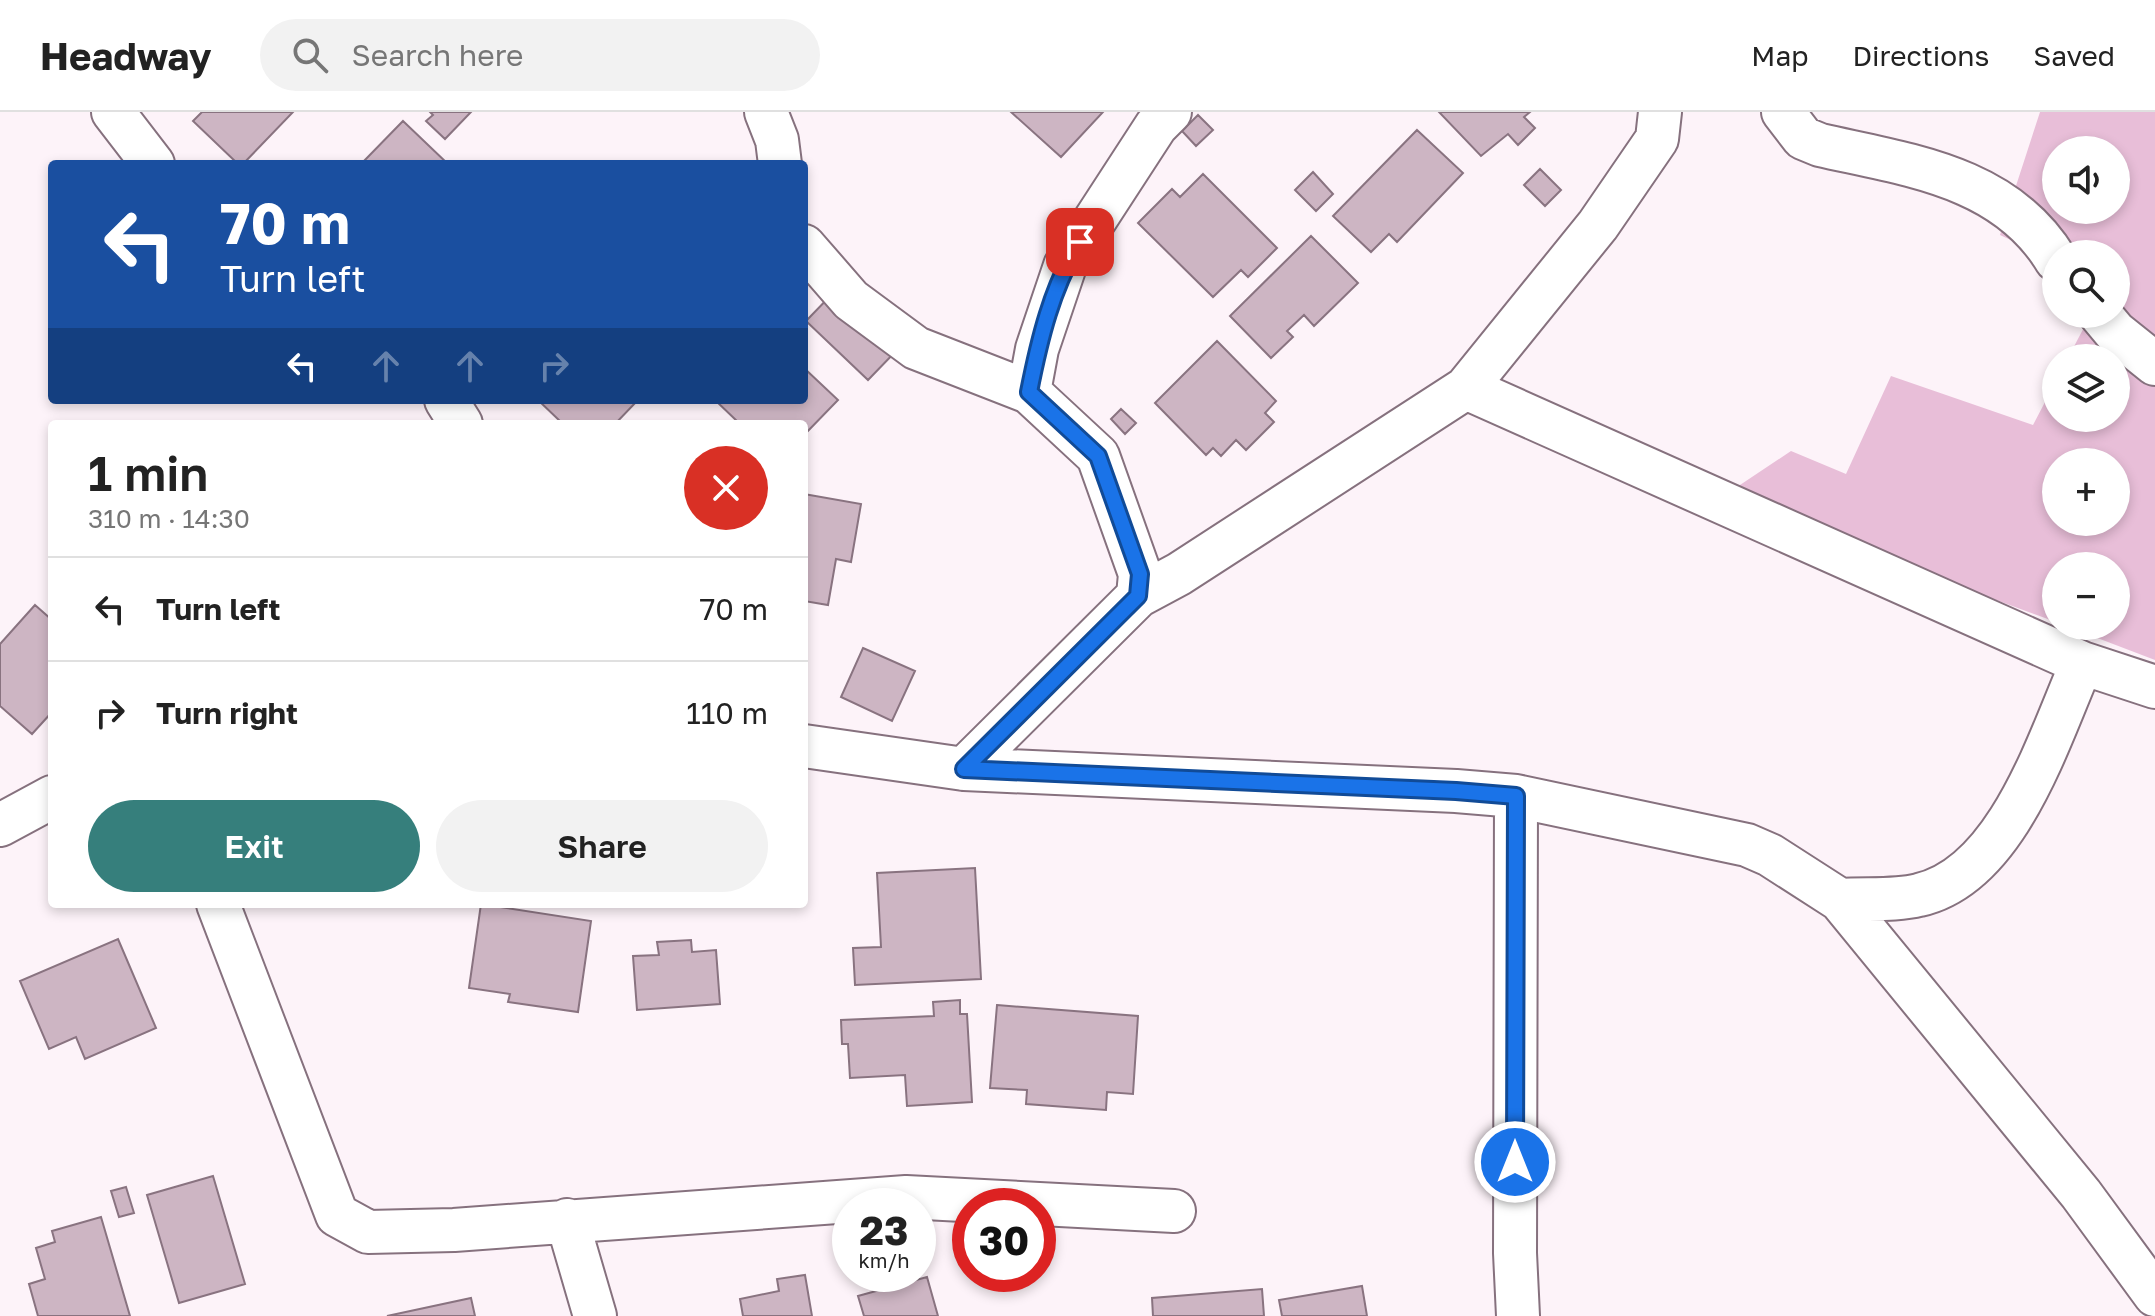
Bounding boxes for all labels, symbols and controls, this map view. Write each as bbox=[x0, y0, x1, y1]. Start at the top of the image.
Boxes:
search box bbox=[260, 19, 820, 91]
text: Headway bbox=[40, 33, 212, 78]
icon: search bbox=[288, 33, 332, 77]
text: Search here bbox=[352, 37, 523, 73]
text: Map bbox=[1751, 39, 1808, 72]
text: Directions bbox=[1852, 39, 1989, 72]
text: Saved bbox=[2033, 39, 2115, 72]
map controls bbox=[2042, 136, 2130, 640]
button: sound bbox=[2042, 136, 2130, 224]
text: 70 m bbox=[220, 189, 350, 256]
icon: left bbox=[88, 192, 192, 296]
pin bbox=[1046, 208, 1114, 276]
icon: arrive bbox=[1058, 220, 1102, 264]
button: search bbox=[2042, 240, 2130, 328]
text: Turn left bbox=[220, 257, 366, 300]
icon: left bbox=[280, 344, 324, 388]
icon: ahead bbox=[364, 344, 408, 388]
icon: ahead bbox=[448, 344, 492, 388]
icon: right bbox=[532, 344, 576, 388]
button: layers bbox=[2042, 344, 2130, 432]
text: 1 min bbox=[88, 444, 208, 502]
button: close bbox=[684, 446, 768, 530]
button: + bbox=[2042, 448, 2130, 536]
text: 310 m · 14:30 bbox=[88, 503, 250, 534]
button: − bbox=[2042, 552, 2130, 640]
icon: left bbox=[88, 587, 132, 631]
text: Turn left bbox=[156, 591, 281, 627]
text: 70 m bbox=[699, 591, 768, 627]
icon: right bbox=[88, 691, 132, 735]
text: Turn right bbox=[156, 695, 298, 731]
text: 110 m bbox=[686, 695, 768, 731]
button: Exit bbox=[88, 800, 420, 892]
button: Share bbox=[436, 800, 768, 892]
position arrow bbox=[1473, 1120, 1557, 1204]
speed limit sign: 30 bbox=[952, 1188, 1056, 1292]
text: 23 bbox=[860, 1206, 908, 1254]
text: km/h bbox=[859, 1248, 909, 1272]

